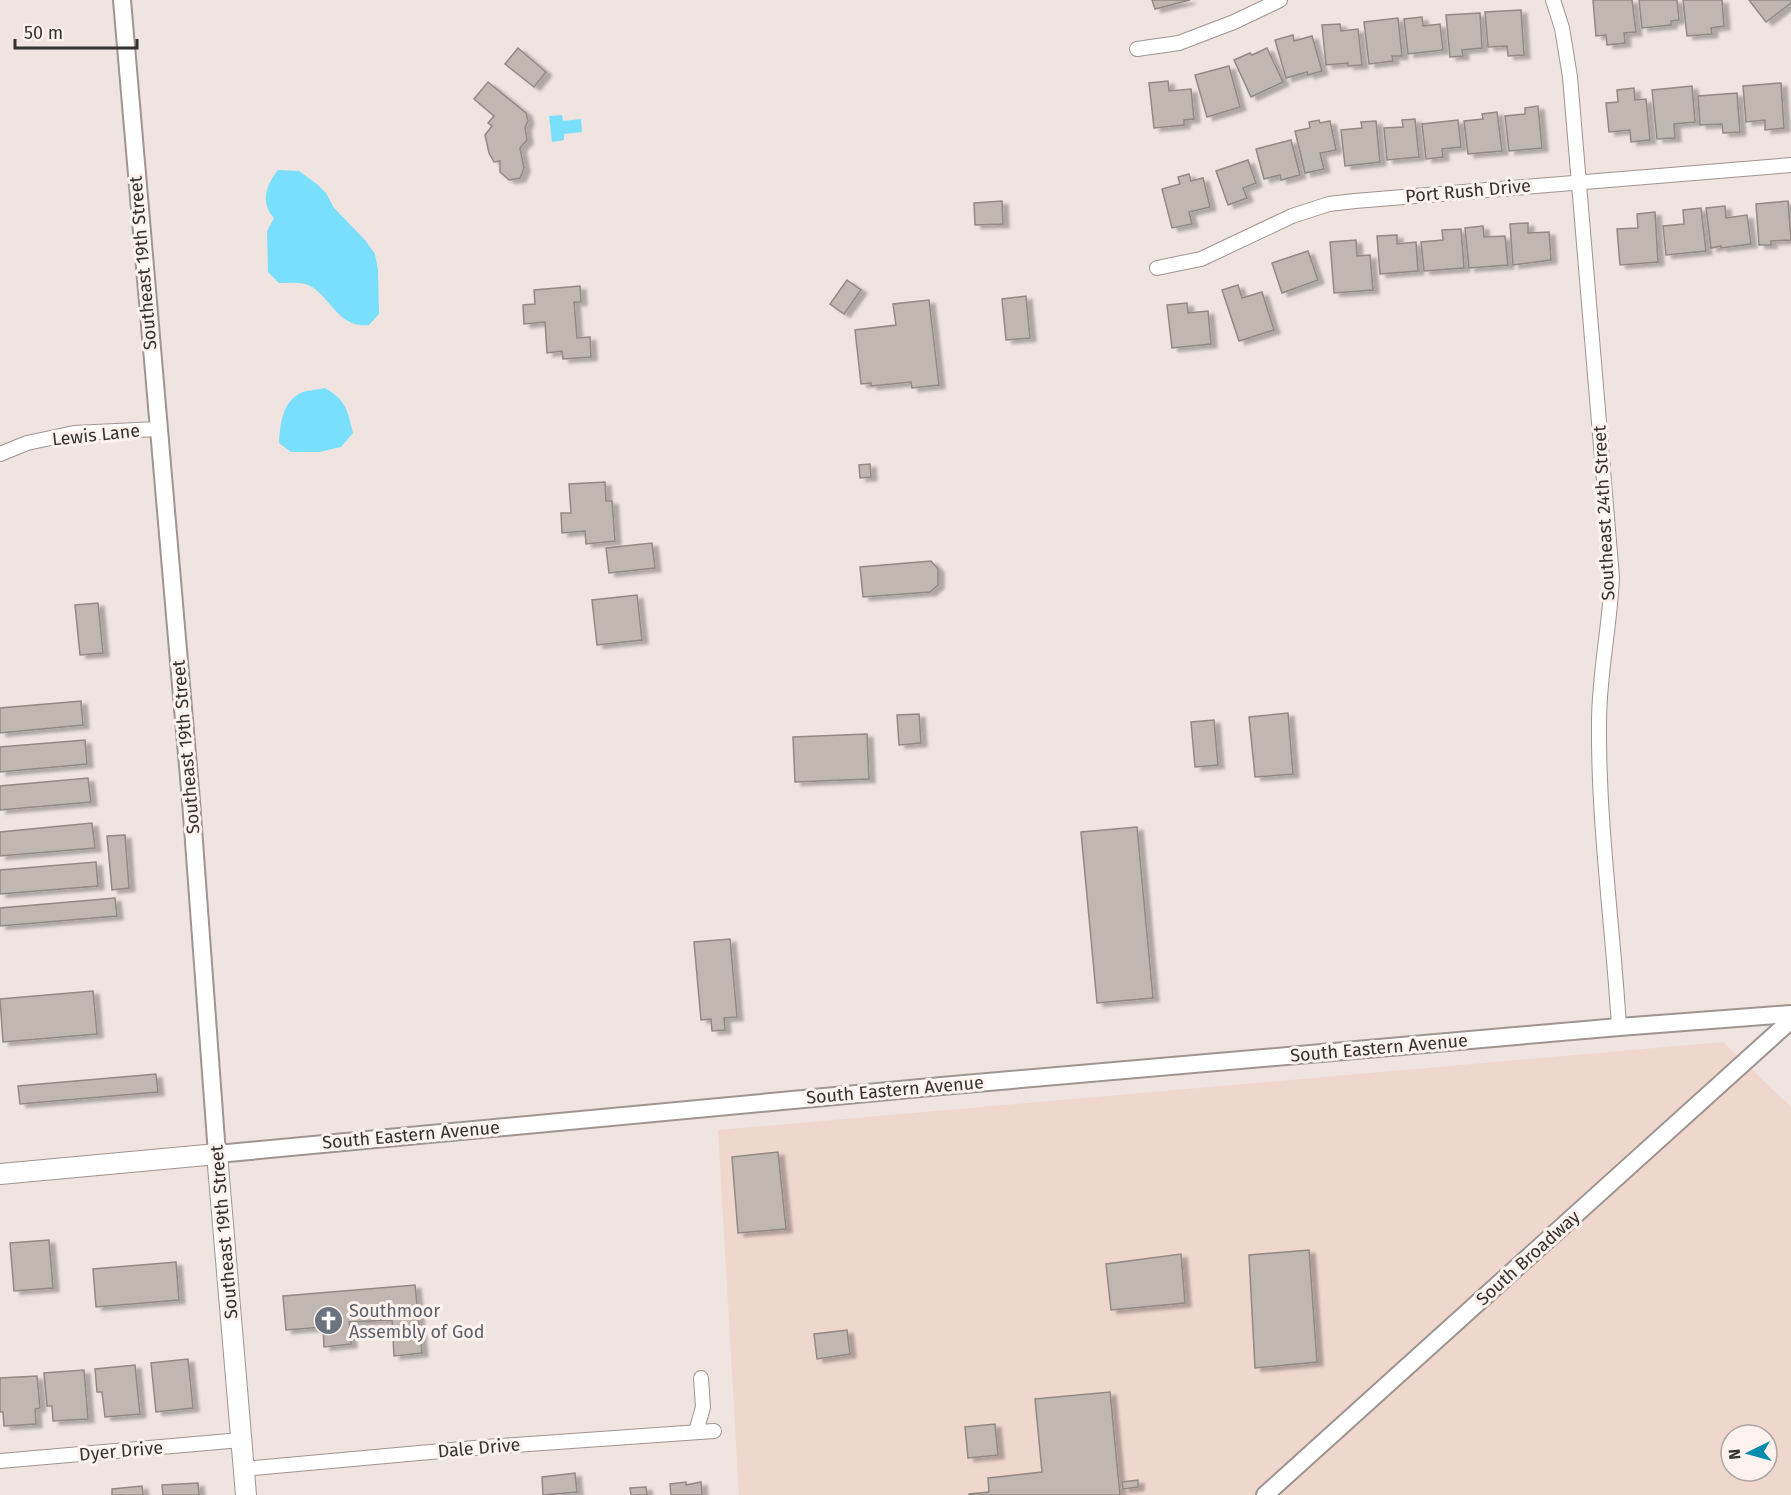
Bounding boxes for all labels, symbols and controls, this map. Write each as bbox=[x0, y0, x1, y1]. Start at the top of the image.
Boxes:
scale bar bbox=[15, 12, 136, 50]
text: 50 m bbox=[24, 22, 63, 44]
street label: Southeast 19th Street bbox=[124, 175, 162, 351]
street label: Port Rush Drive bbox=[1404, 175, 1532, 207]
street label: Lewis Lane bbox=[51, 419, 141, 451]
street label: Southeast 24th Street bbox=[1588, 424, 1620, 601]
street label: Southeast 19th Street bbox=[167, 659, 205, 835]
street label: South Eastern Avenue bbox=[1289, 1029, 1469, 1067]
street label: South Eastern Avenue bbox=[805, 1071, 985, 1109]
street label: South Eastern Avenue bbox=[321, 1116, 501, 1154]
street label: Southeast 19th Street bbox=[205, 1144, 243, 1320]
street label: South Broadway bbox=[1472, 1206, 1584, 1310]
place label: Southmoor Assembly of God bbox=[349, 1300, 485, 1343]
church icon: Southmoor Assembly of God bbox=[312, 1305, 344, 1337]
north arrow bbox=[1719, 1423, 1779, 1483]
street label: Dale Drive bbox=[437, 1433, 521, 1463]
street label: Dyer Drive bbox=[78, 1436, 164, 1466]
text: N bbox=[1725, 1448, 1744, 1460]

